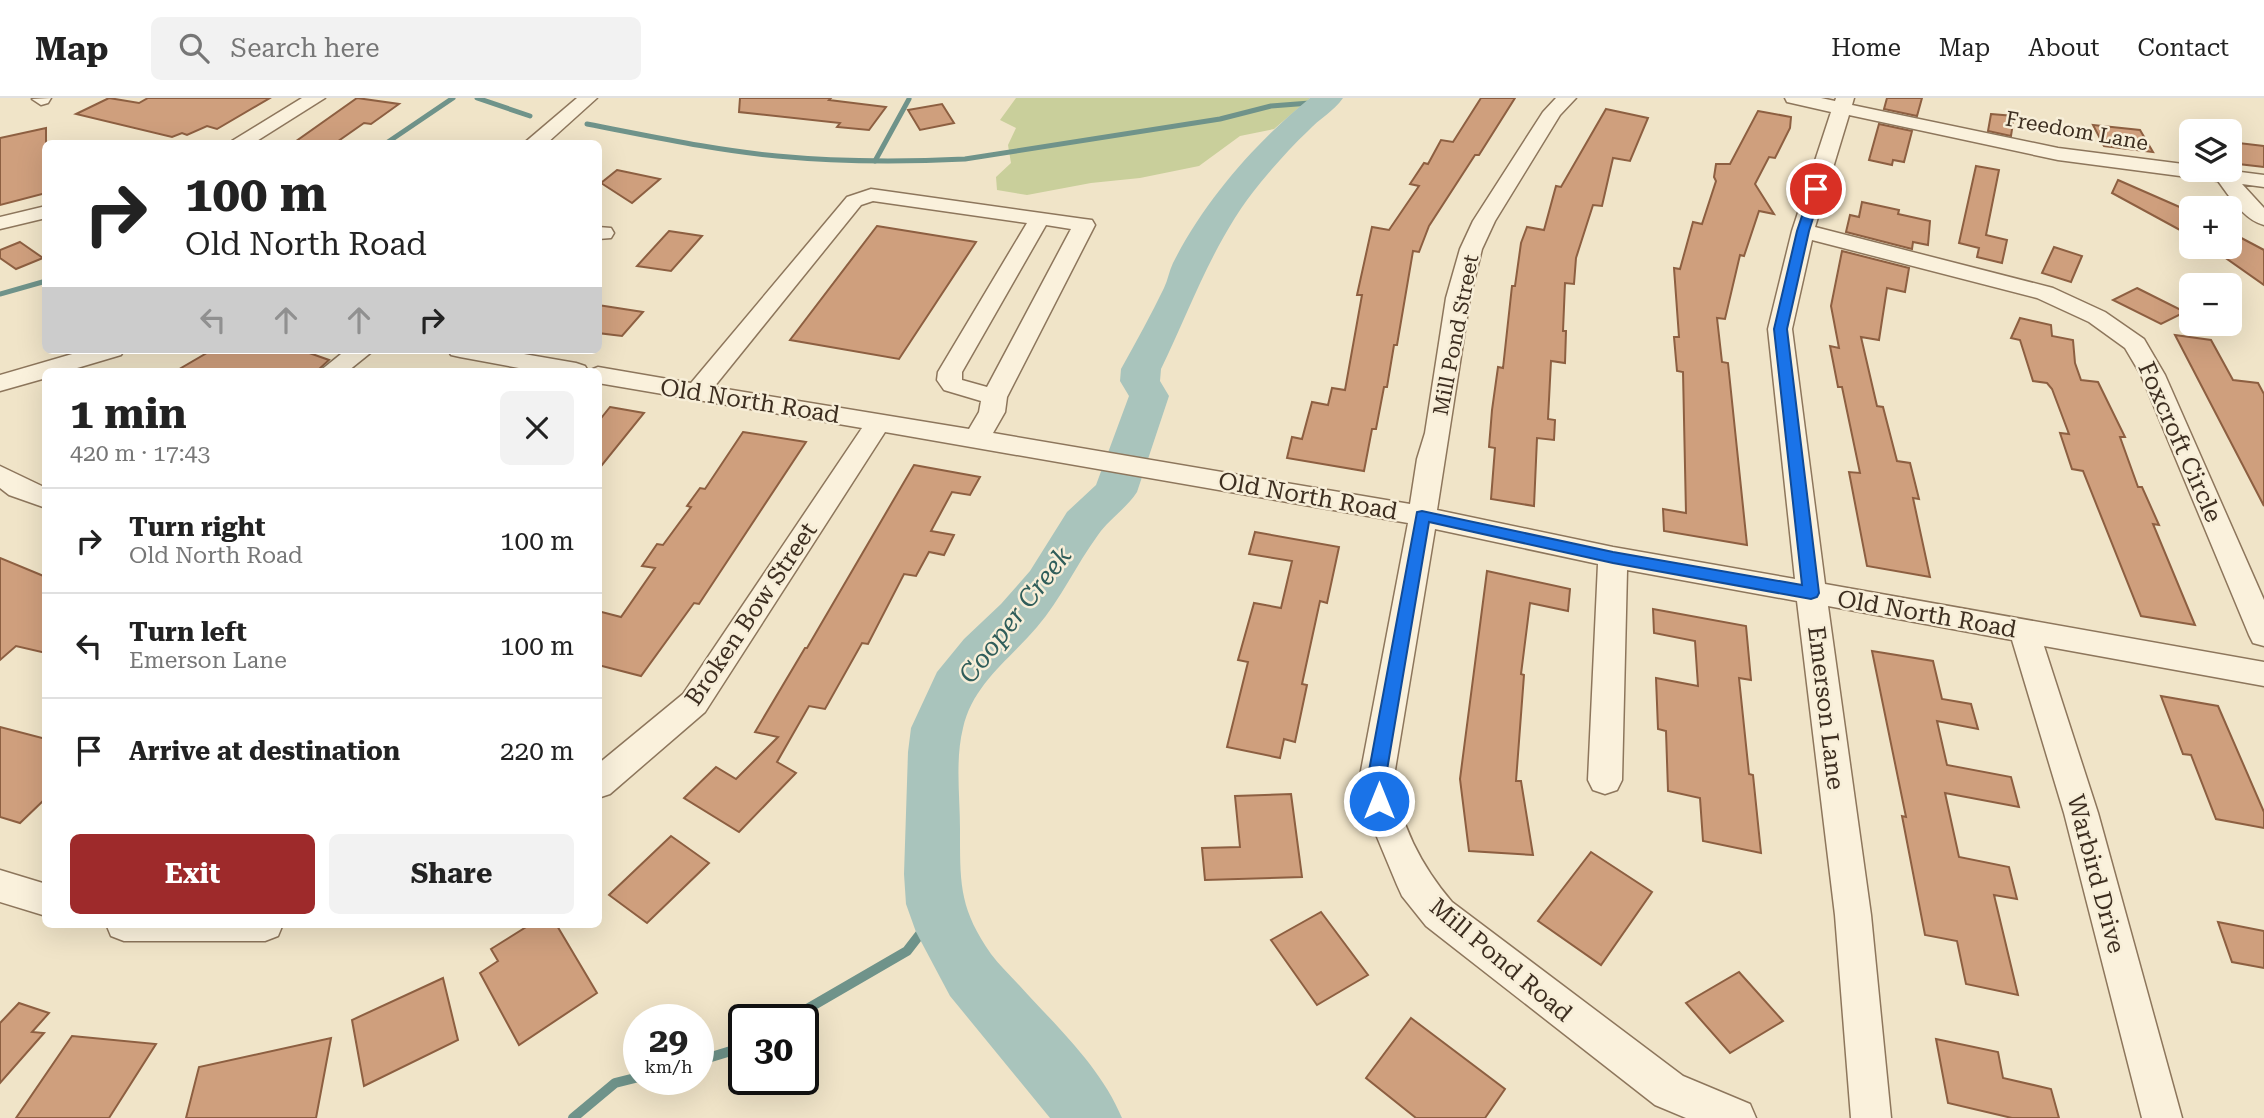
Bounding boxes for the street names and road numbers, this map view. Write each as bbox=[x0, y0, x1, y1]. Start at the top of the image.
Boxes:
street label: Freedom Lane bbox=[2004, 107, 2150, 155]
street label: Mill Pond Street bbox=[1429, 252, 1483, 418]
street label: Foxcroft Circle bbox=[2132, 358, 2228, 526]
street label: Old North Road bbox=[658, 373, 842, 429]
street label: Old North Road bbox=[1216, 466, 1400, 526]
street label: Broken Bow Street bbox=[679, 517, 823, 711]
street label: Old North Road bbox=[1835, 584, 2019, 644]
street label: Emerson Lane bbox=[1802, 625, 1850, 791]
street label: Warbird Drive bbox=[2061, 792, 2131, 956]
street label: Mill Pond Road bbox=[1424, 892, 1578, 1028]

